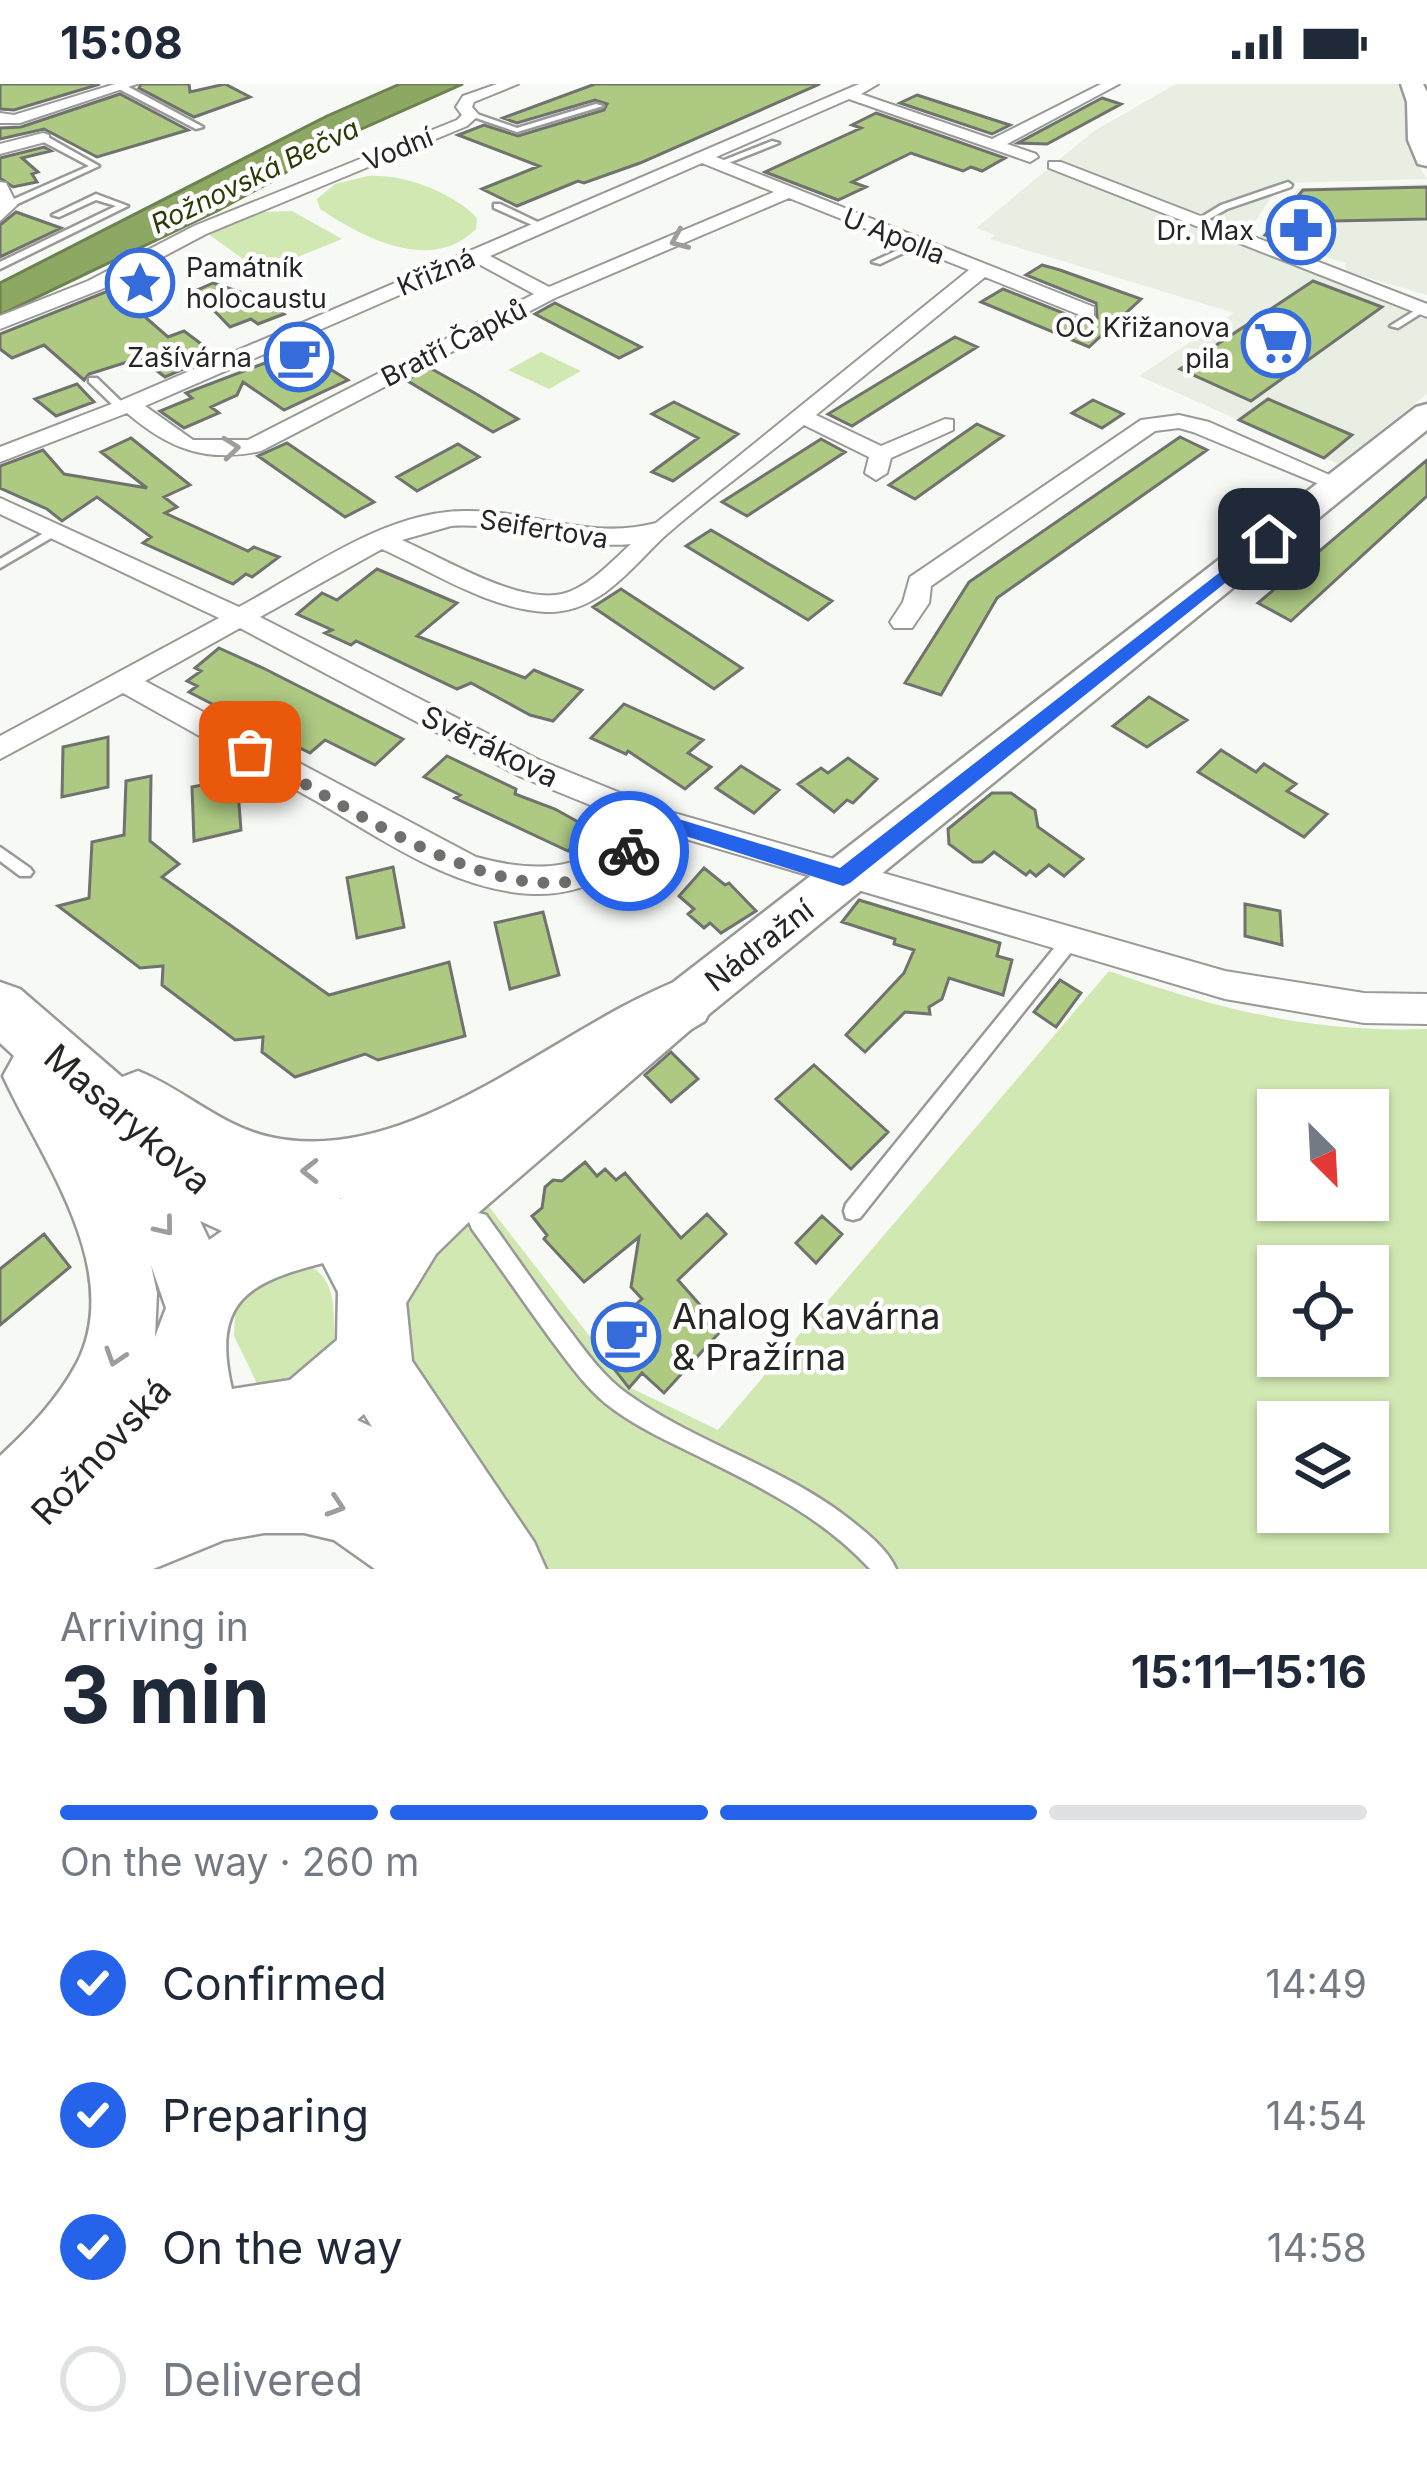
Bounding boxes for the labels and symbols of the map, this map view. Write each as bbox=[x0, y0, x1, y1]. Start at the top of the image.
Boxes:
water label: Rožnovská Bečva bbox=[146, 111, 364, 241]
street label: Vodní bbox=[358, 120, 438, 178]
pharmacy icon: Dr. Max bbox=[1266, 195, 1336, 265]
street label: U Apolla bbox=[838, 201, 950, 271]
place label: Dr. Max bbox=[1156, 214, 1254, 247]
one-way arrow bbox=[670, 226, 691, 250]
street label: Křižná bbox=[392, 241, 480, 303]
place icon: Památník holocaustu bbox=[105, 248, 175, 318]
place label: Památník holocaustu bbox=[186, 251, 327, 315]
street label: Bratří Čapků bbox=[376, 292, 532, 394]
supermarket icon: OC Křižanova pila bbox=[1241, 308, 1311, 378]
place label: OC Křižanova pila bbox=[1055, 311, 1230, 375]
cafe icon: Zašívárna bbox=[264, 322, 334, 392]
place label: Zašívárna bbox=[127, 341, 252, 374]
one-way arrow bbox=[222, 436, 241, 461]
pin bbox=[1218, 488, 1320, 590]
street label: Seifertova bbox=[477, 503, 611, 555]
street label: Svěrákova bbox=[416, 697, 564, 795]
pin bbox=[199, 701, 301, 803]
courier bbox=[569, 791, 689, 911]
street label: Nádražní bbox=[698, 891, 821, 998]
street label: Masarykova bbox=[36, 1035, 220, 1203]
north arrow bbox=[1257, 1089, 1389, 1221]
one-way arrow bbox=[300, 1158, 318, 1184]
one-way arrow bbox=[151, 1214, 173, 1236]
place label: Analog Kavárna & Pražírna bbox=[672, 1294, 941, 1379]
cafe icon: Analog Kavárna & Pražírna bbox=[591, 1302, 661, 1372]
one-way arrow bbox=[104, 1346, 129, 1367]
street label: Rožnovská bbox=[22, 1368, 180, 1534]
one-way arrow bbox=[324, 1492, 345, 1517]

